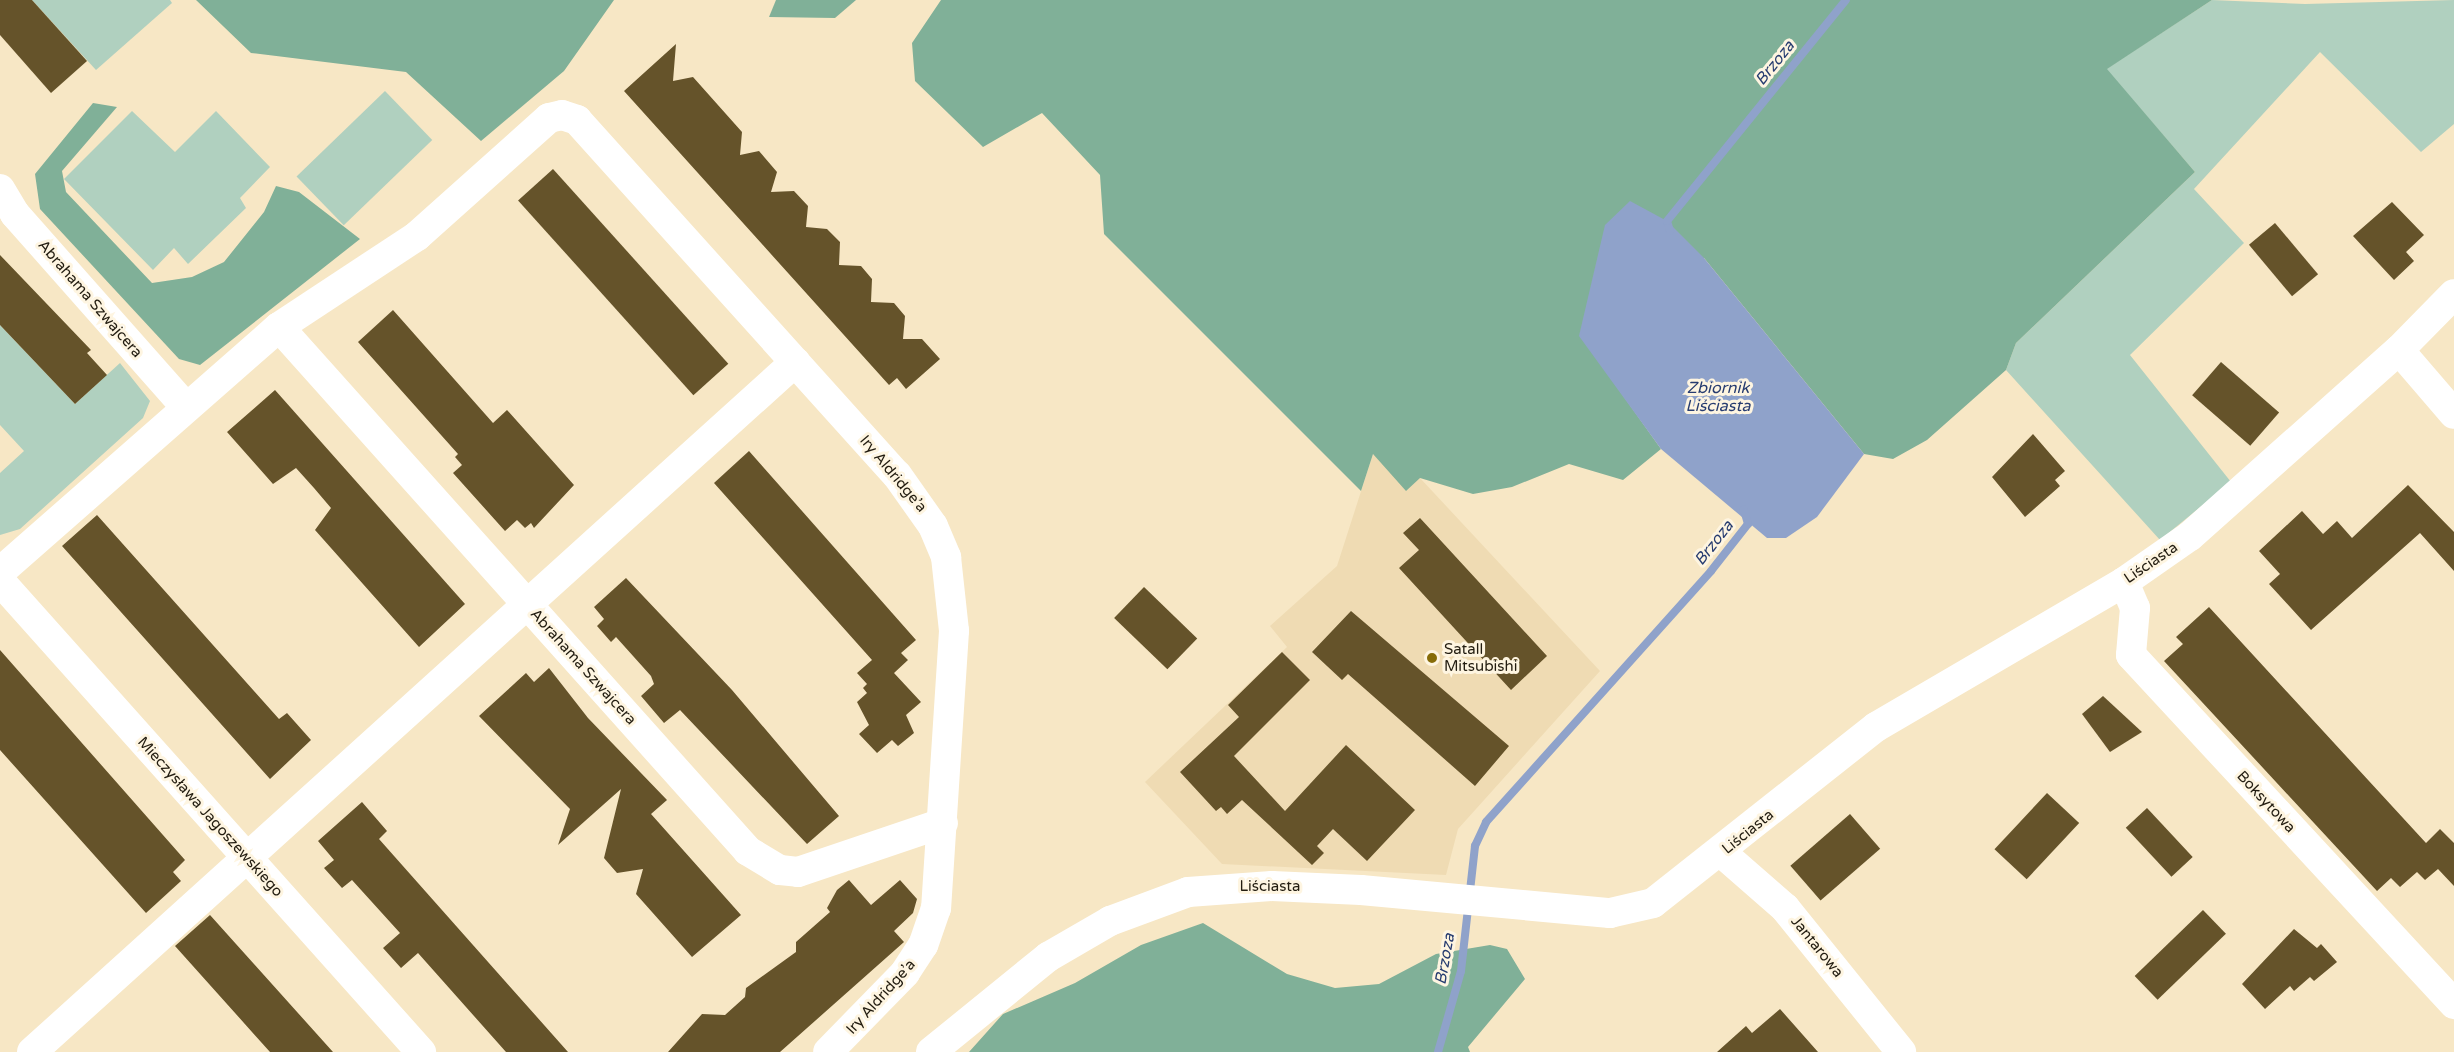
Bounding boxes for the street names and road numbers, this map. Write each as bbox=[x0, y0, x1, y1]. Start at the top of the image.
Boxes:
street label: Abrahama Szwajcera bbox=[34, 237, 146, 361]
street label: Iry Aldridge’a bbox=[856, 432, 930, 516]
street label: Liściasta bbox=[2121, 538, 2181, 588]
street label: Abrahama Szwajcera bbox=[526, 605, 640, 729]
street label: Mieczysława Jagoszewskiego bbox=[133, 733, 287, 901]
street label: Boksytowa bbox=[2233, 767, 2299, 837]
street label: Liściasta bbox=[1719, 806, 1777, 858]
street label: Liściasta bbox=[1239, 878, 1301, 896]
street label: Jantarowa bbox=[1787, 913, 1847, 981]
street label: Iry Aldridge’a bbox=[843, 956, 919, 1038]

